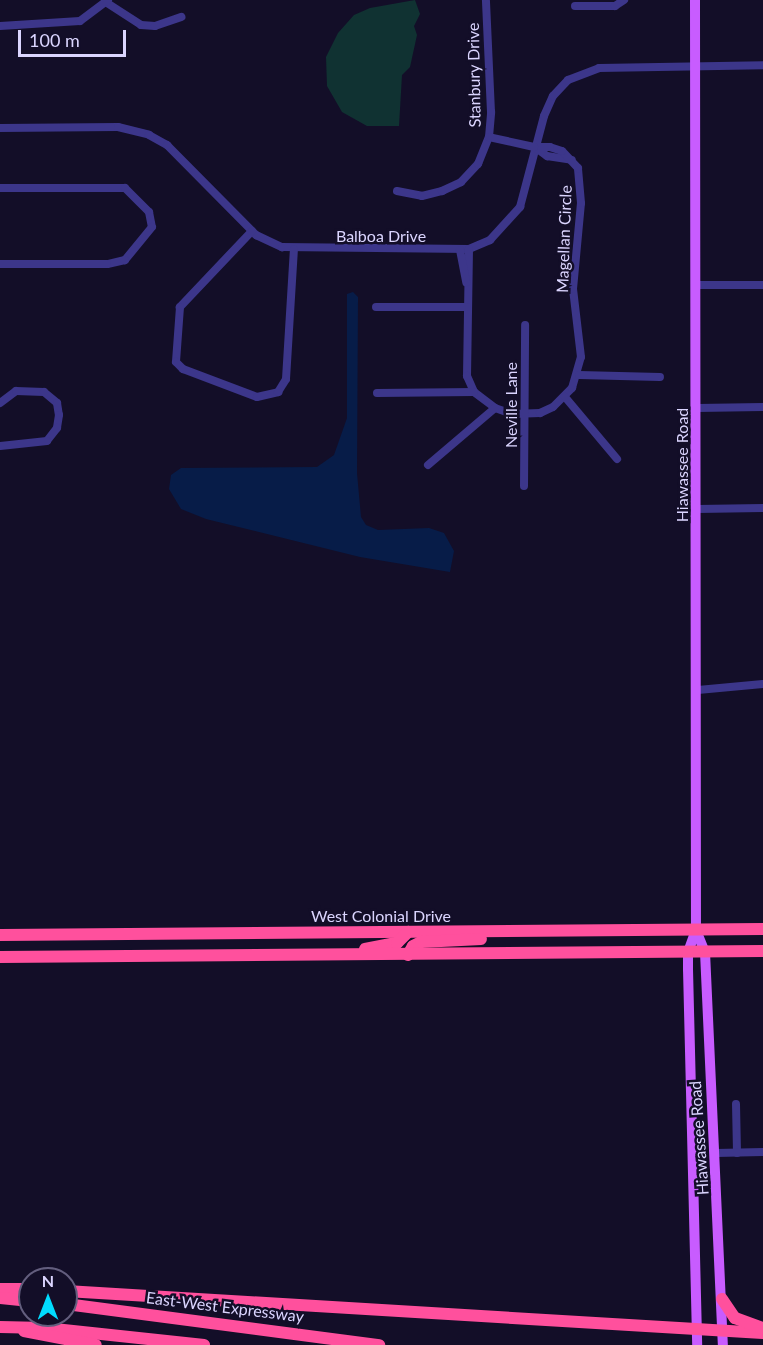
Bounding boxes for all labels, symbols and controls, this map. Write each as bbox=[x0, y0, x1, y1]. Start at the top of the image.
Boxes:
scale bar bbox=[21, 18, 129, 56]
street label: Stanbury Drive bbox=[463, 22, 485, 128]
text: 100 m bbox=[29, 29, 80, 51]
street label: Magellan Circle bbox=[553, 185, 575, 293]
street label: Balboa Drive bbox=[336, 226, 426, 246]
street label: Neville Lane bbox=[501, 362, 521, 448]
street label: Hiawassee Road bbox=[672, 408, 692, 522]
street label: West Colonial Drive bbox=[311, 906, 451, 926]
street label: Hiawassee Road bbox=[685, 1080, 713, 1196]
north arrow bbox=[18, 1267, 78, 1327]
text: N bbox=[42, 1271, 54, 1290]
street label: East-West Expressway bbox=[145, 1288, 305, 1326]

